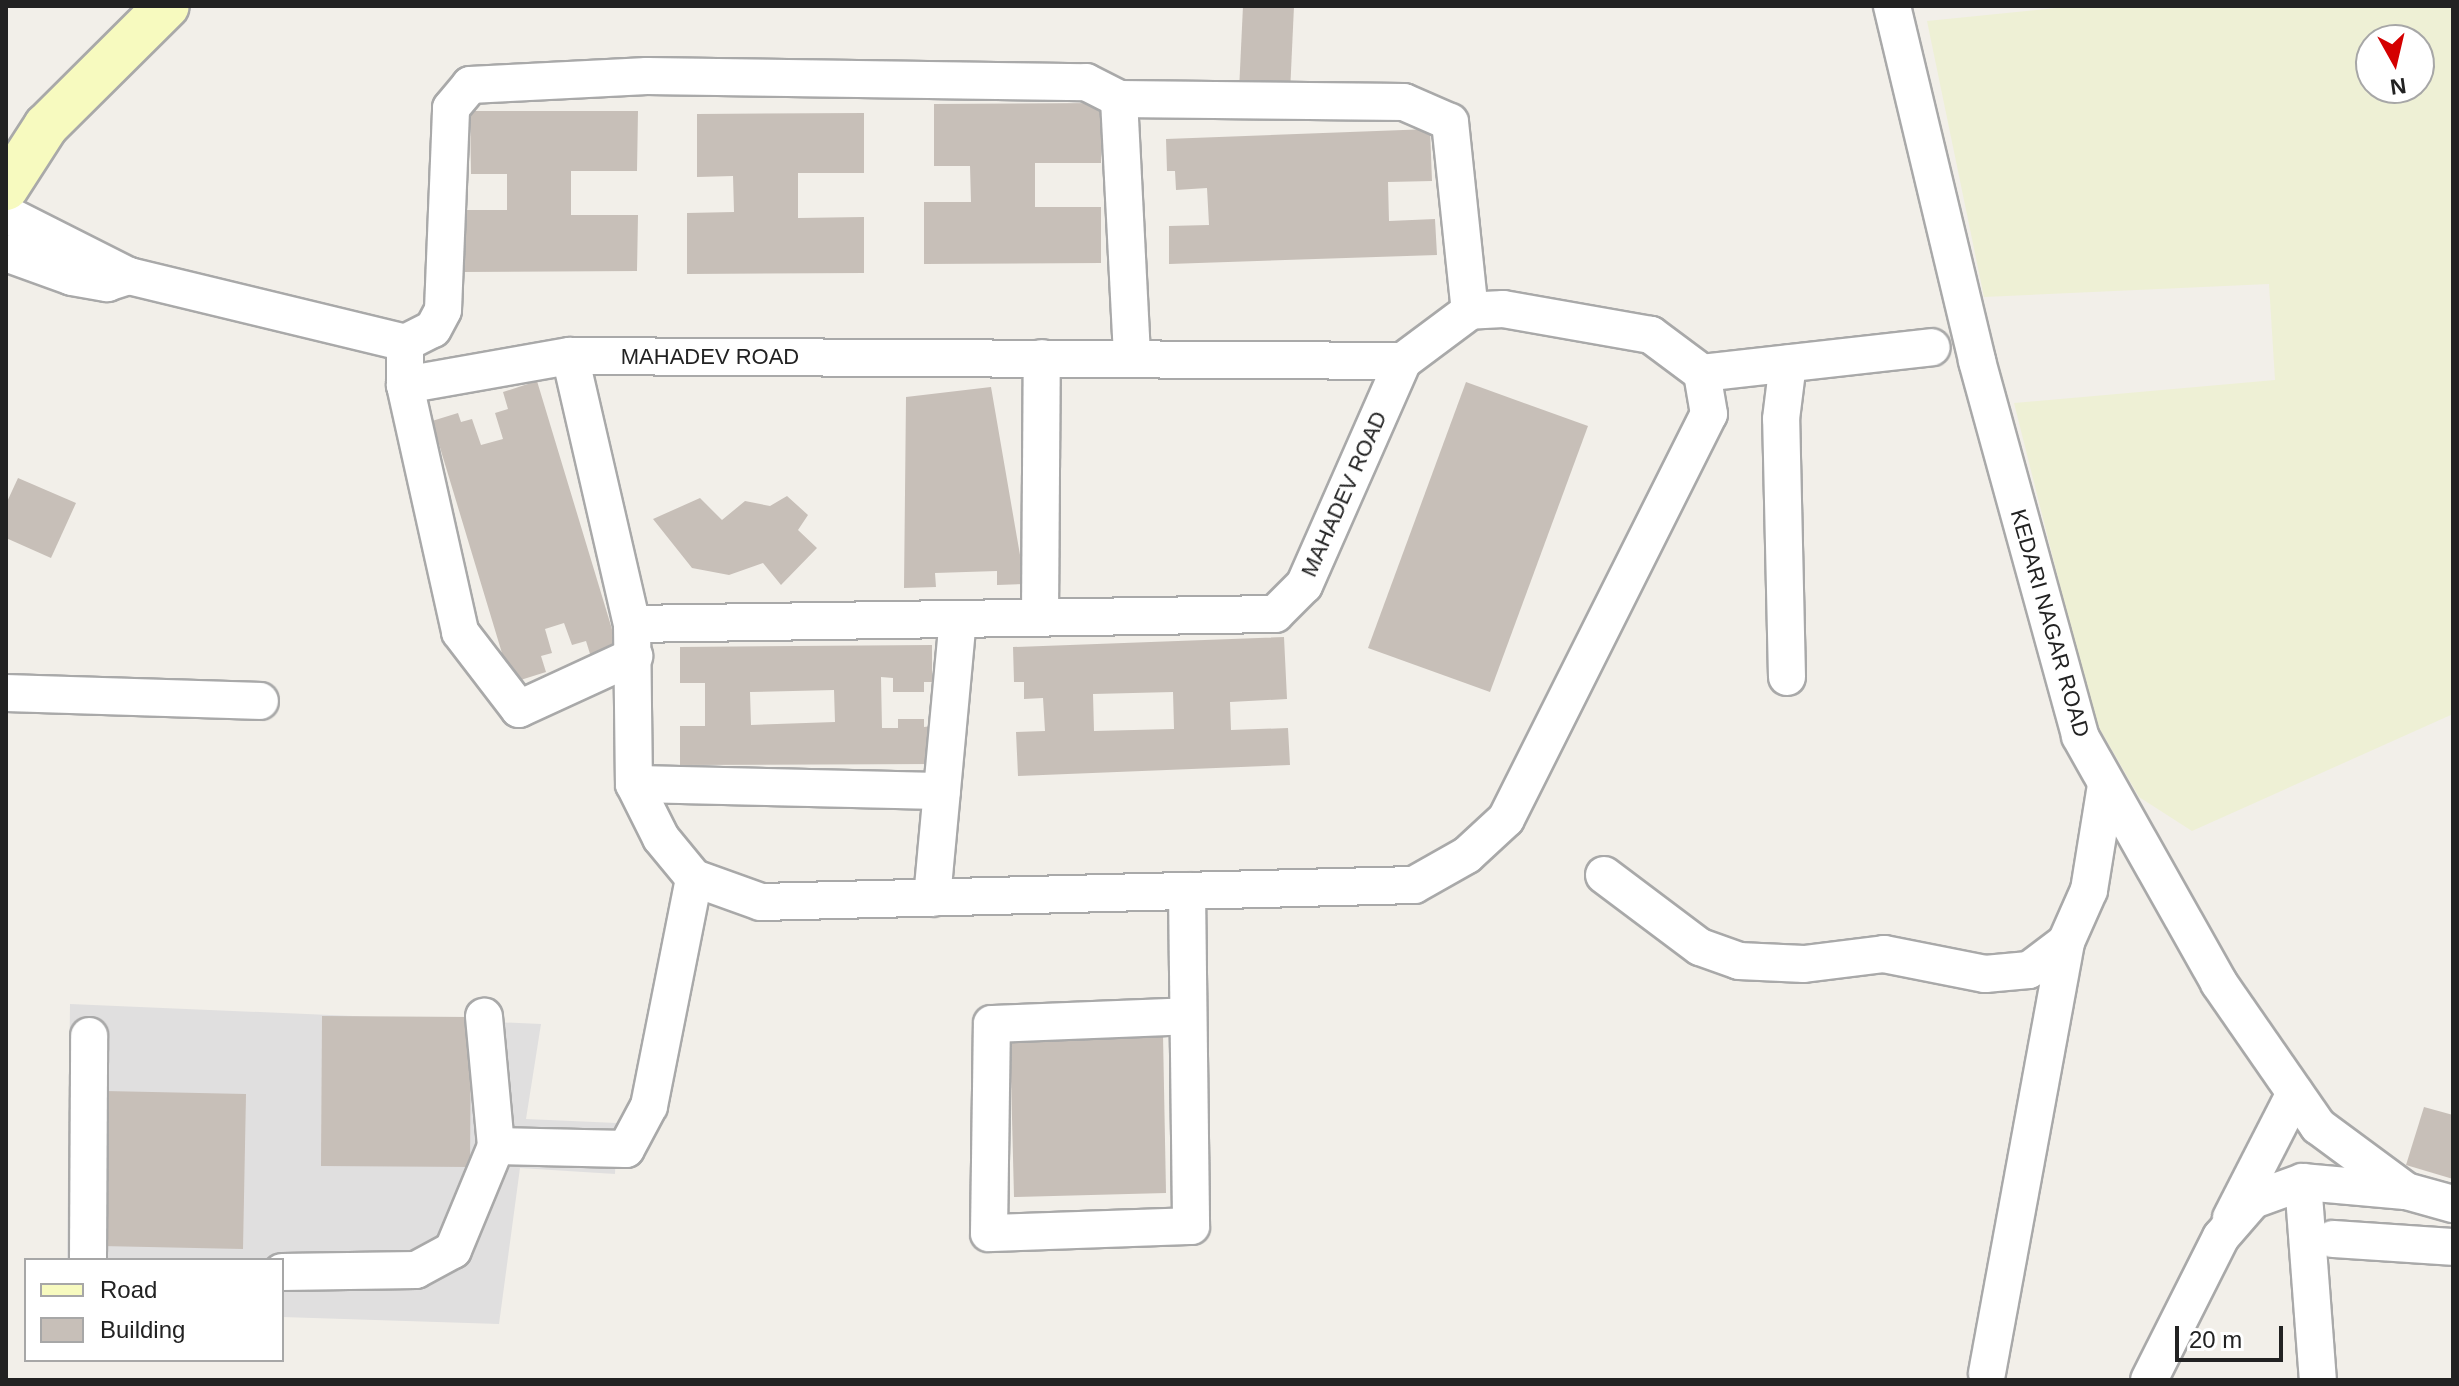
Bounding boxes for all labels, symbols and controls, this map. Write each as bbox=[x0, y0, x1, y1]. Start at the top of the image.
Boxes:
north arrow bbox=[2355, 24, 2435, 104]
text: N bbox=[2389, 73, 2408, 100]
street label: MAHADEV ROAD bbox=[621, 344, 799, 370]
street label: MAHADEV ROAD bbox=[1296, 407, 1392, 581]
street label: KEDARI NAGAR ROAD bbox=[2005, 506, 2095, 740]
legend bbox=[24, 1258, 284, 1362]
text: Road bbox=[100, 1276, 157, 1303]
scale bar bbox=[2179, 1310, 2287, 1360]
text: Building bbox=[100, 1316, 185, 1343]
text: 20 m bbox=[2189, 1326, 2242, 1353]

